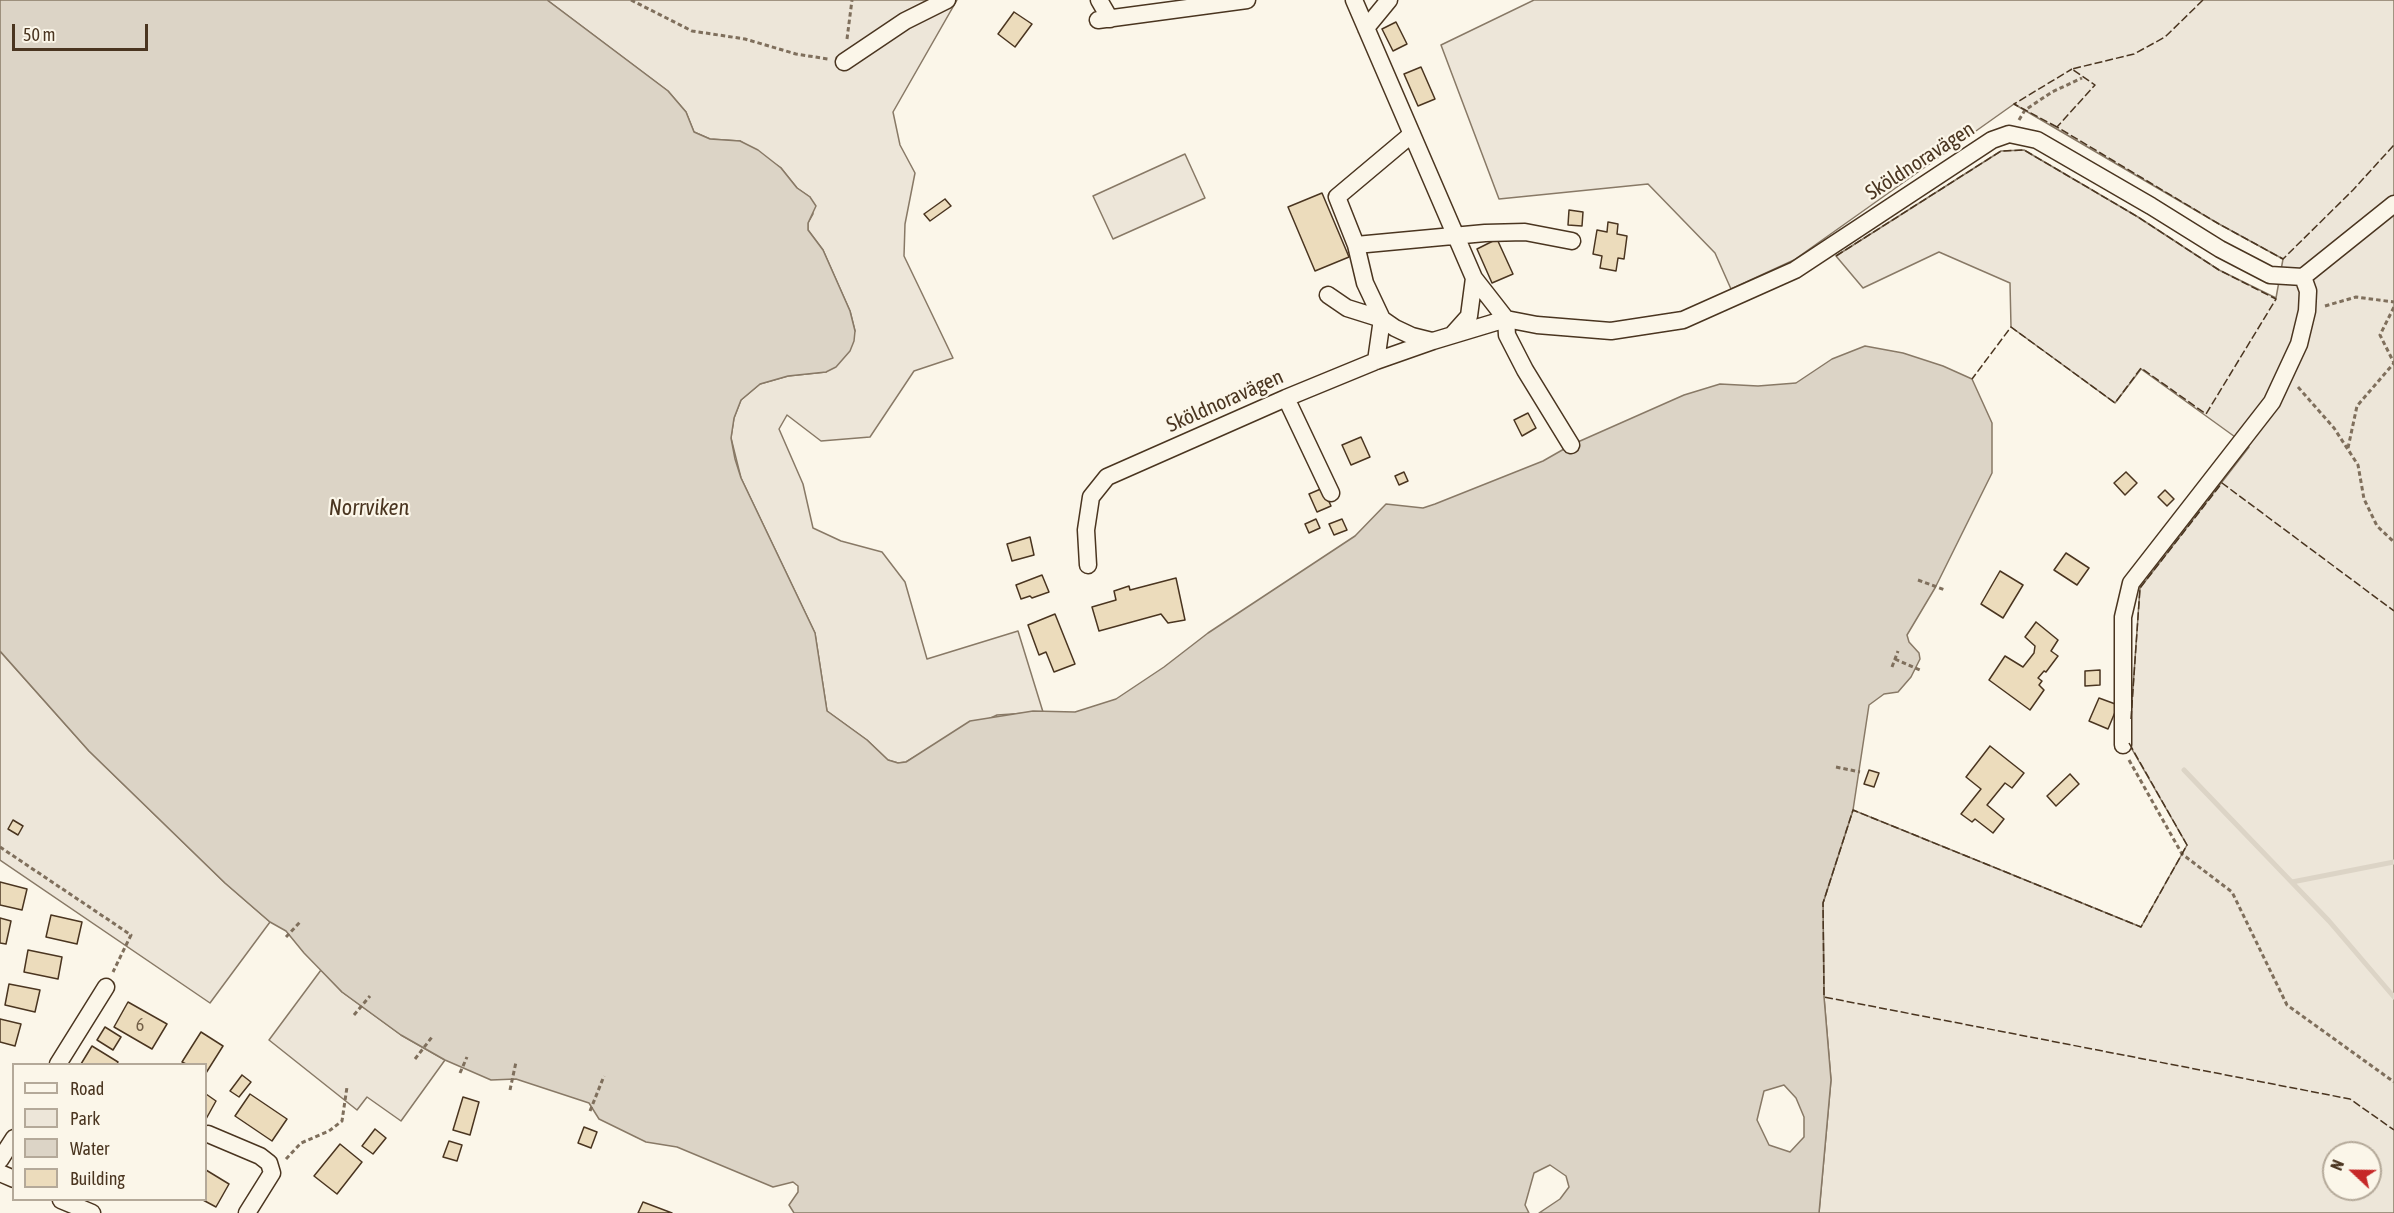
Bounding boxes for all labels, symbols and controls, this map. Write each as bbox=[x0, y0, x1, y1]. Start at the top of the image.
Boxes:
scale bar bbox=[15, 12, 152, 50]
text: 50 m bbox=[23, 24, 55, 45]
street label: Sköldnoravägen bbox=[1861, 116, 1979, 206]
street label: Sköldnoravägen bbox=[1163, 364, 1287, 438]
water label: Norrviken bbox=[329, 495, 409, 521]
house number: 6 bbox=[136, 1014, 144, 1036]
legend bbox=[12, 1063, 207, 1201]
text: Road bbox=[70, 1078, 104, 1099]
text: Park bbox=[70, 1108, 100, 1129]
text: Water bbox=[70, 1138, 109, 1159]
north arrow bbox=[2322, 1141, 2382, 1201]
text: N bbox=[2327, 1157, 2347, 1173]
text: Building bbox=[70, 1168, 125, 1189]

